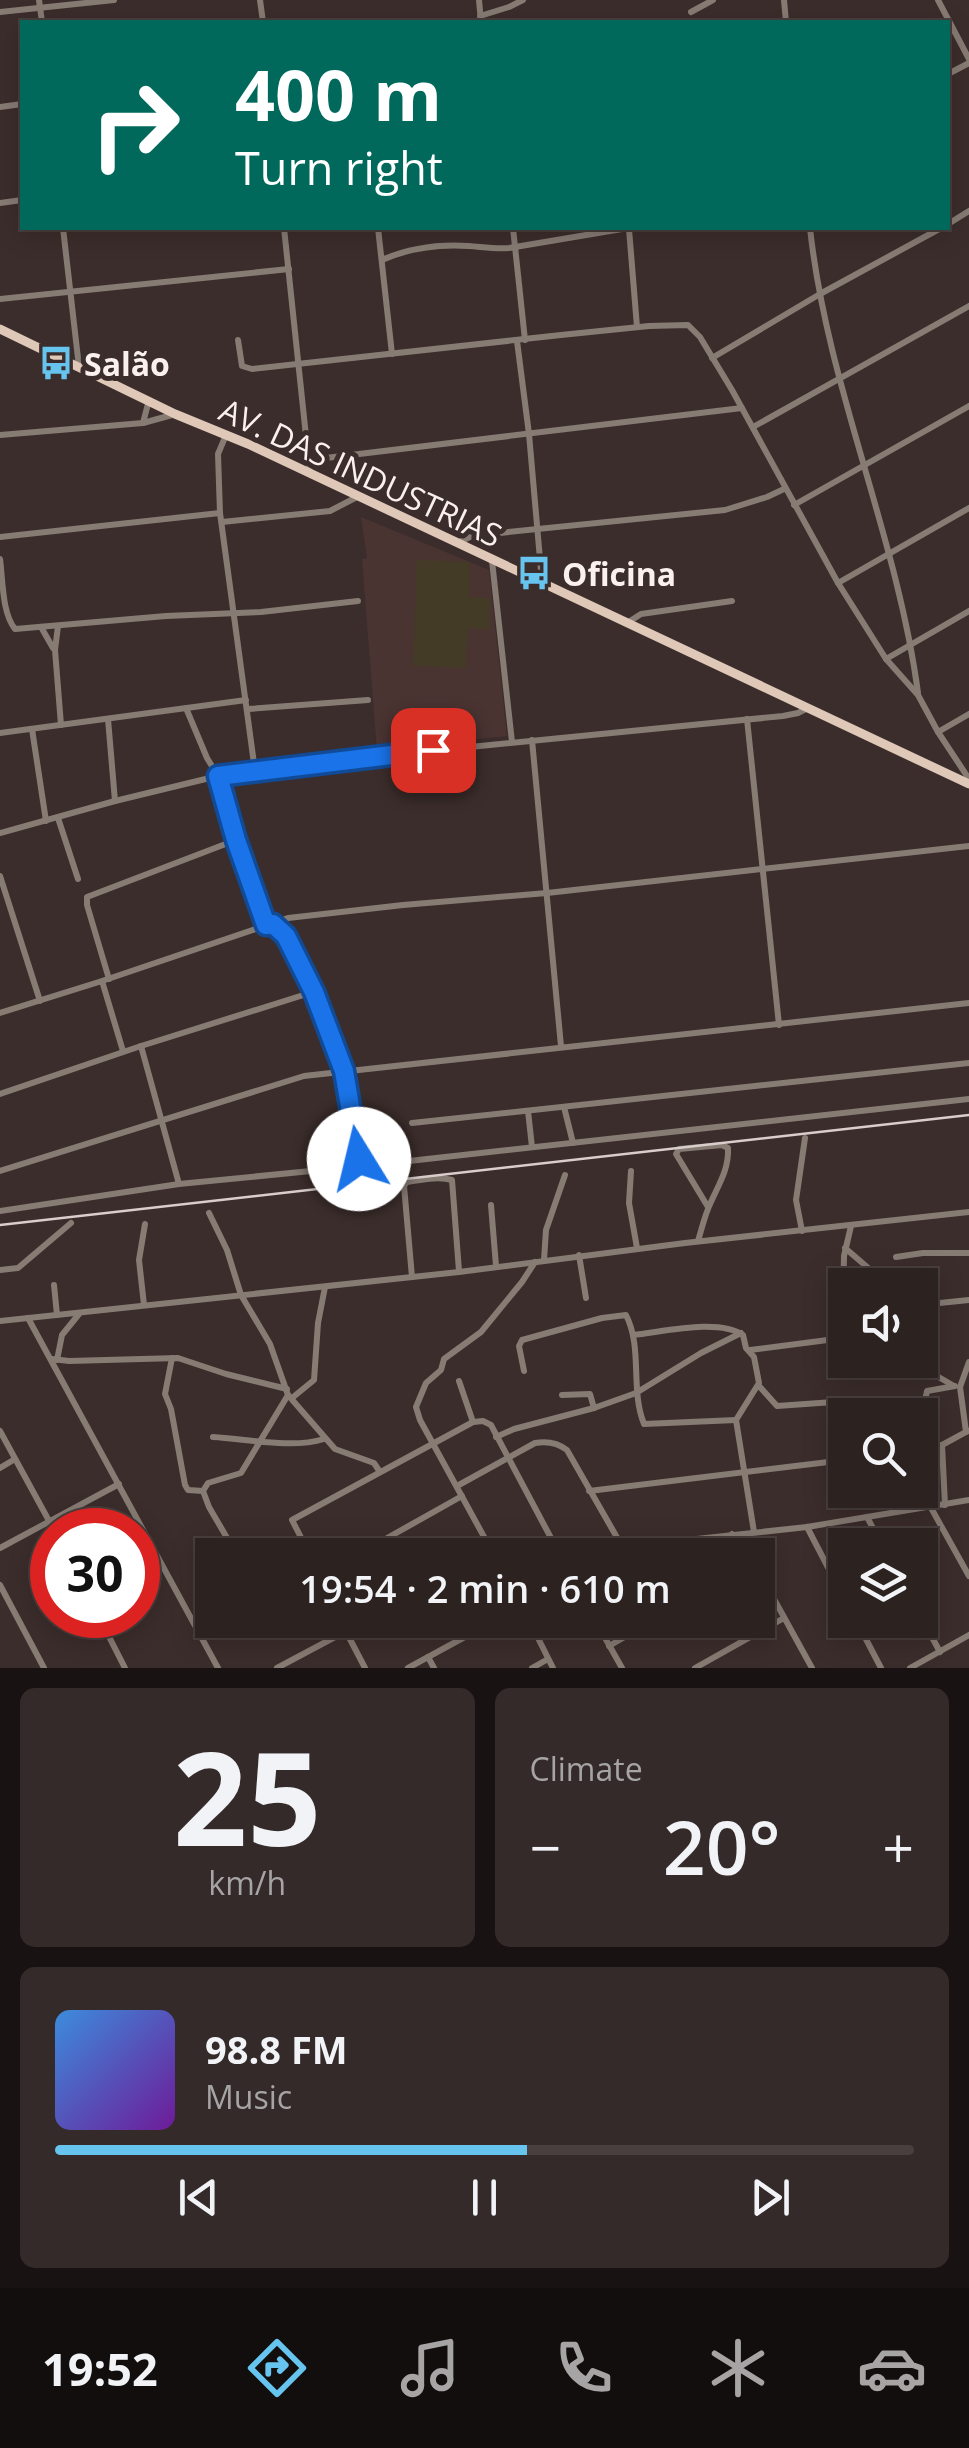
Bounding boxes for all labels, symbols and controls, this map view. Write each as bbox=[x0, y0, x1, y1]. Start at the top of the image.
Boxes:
text: 400 m bbox=[235, 46, 442, 142]
icon: right bbox=[70, 60, 200, 190]
text: Turn right bbox=[235, 137, 443, 198]
place label: Salão bbox=[84, 342, 170, 385]
bus stop icon: Salão bbox=[37, 344, 75, 382]
street label: AV. DAS INDUSTRIAS bbox=[213, 388, 509, 556]
place label: Oficina bbox=[562, 552, 676, 595]
bus stop icon: Oficina bbox=[515, 554, 553, 592]
pin bbox=[391, 708, 476, 793]
icon: arrive bbox=[406, 723, 461, 778]
position arrow bbox=[307, 1107, 411, 1211]
map controls bbox=[828, 1268, 938, 1638]
button: sound bbox=[828, 1268, 938, 1378]
button: search bbox=[828, 1398, 938, 1508]
speed limit sign: 30 bbox=[30, 1508, 160, 1638]
button: layers bbox=[828, 1528, 938, 1638]
text: 19:54 · 2 min · 610 m bbox=[299, 1562, 671, 1614]
text: 25 bbox=[173, 1707, 322, 1884]
text: Climate bbox=[530, 1747, 643, 1790]
text: 20° bbox=[663, 1795, 781, 1897]
text: − bbox=[530, 1809, 561, 1884]
text: + bbox=[883, 1809, 914, 1884]
text: km/h bbox=[208, 1861, 286, 1904]
text: 98.8 FM bbox=[205, 2023, 348, 2075]
text: Music bbox=[205, 2075, 292, 2118]
icon: previous bbox=[171, 2170, 226, 2225]
icon: pause bbox=[457, 2170, 512, 2225]
icon: next bbox=[743, 2170, 798, 2225]
icon: directions bbox=[242, 2333, 312, 2403]
icon: music bbox=[395, 2333, 465, 2403]
icon: phone bbox=[549, 2333, 619, 2403]
icon: climate bbox=[703, 2333, 773, 2403]
icon: car bbox=[857, 2333, 927, 2403]
text: 19:52 bbox=[42, 2338, 158, 2399]

